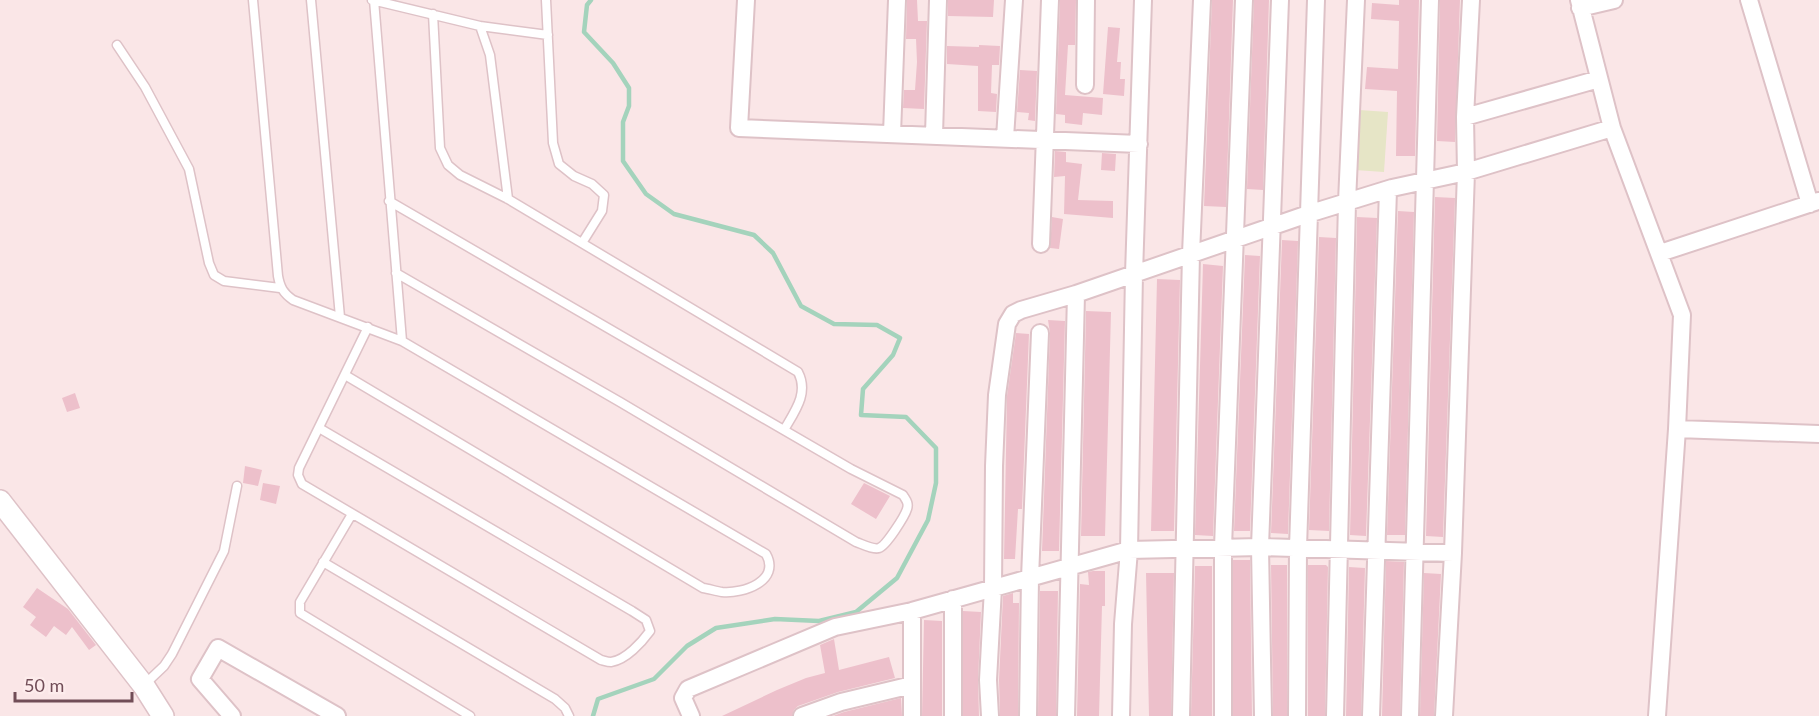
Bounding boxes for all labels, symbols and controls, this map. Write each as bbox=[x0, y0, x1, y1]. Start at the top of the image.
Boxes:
scale bar bbox=[15, 665, 132, 703]
text: 50 m bbox=[24, 674, 64, 696]

